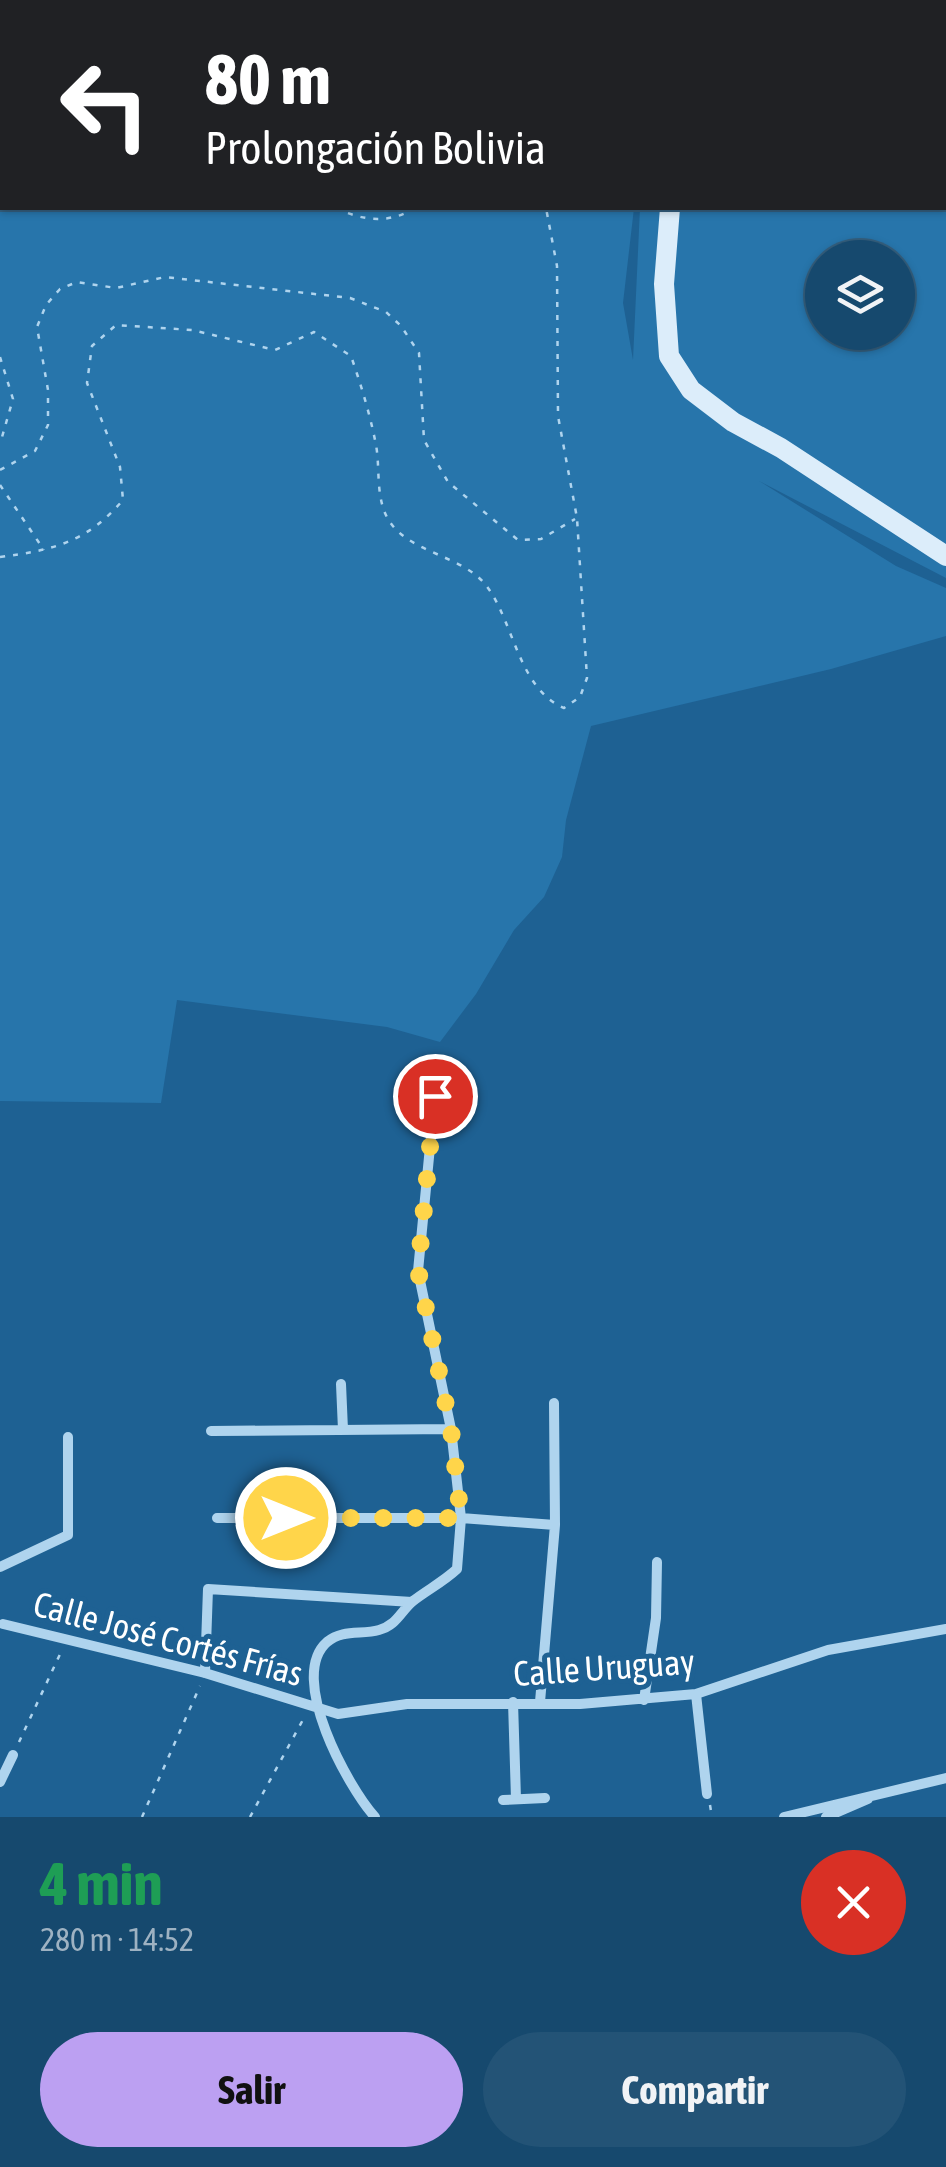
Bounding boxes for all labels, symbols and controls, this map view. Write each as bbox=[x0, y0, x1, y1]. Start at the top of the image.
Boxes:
text: 80 m bbox=[205, 39, 331, 119]
icon: left bbox=[40, 40, 170, 170]
text: Prolongación Bolivia bbox=[205, 122, 546, 174]
map controls bbox=[805, 240, 915, 350]
button: layers bbox=[805, 240, 915, 350]
pin bbox=[393, 1054, 478, 1139]
icon: arrive bbox=[408, 1069, 463, 1124]
position arrow bbox=[234, 1466, 338, 1570]
street label: Calle José Cortés Frías bbox=[29, 1583, 307, 1693]
street label: Calle Uruguay bbox=[512, 1641, 696, 1693]
text: 4 min bbox=[40, 1849, 163, 1918]
button: close bbox=[801, 1850, 906, 1955]
text: 280 m · 14:52 bbox=[40, 1921, 194, 1958]
button: Salir bbox=[40, 2032, 463, 2147]
button: Compartir bbox=[483, 2032, 906, 2147]

